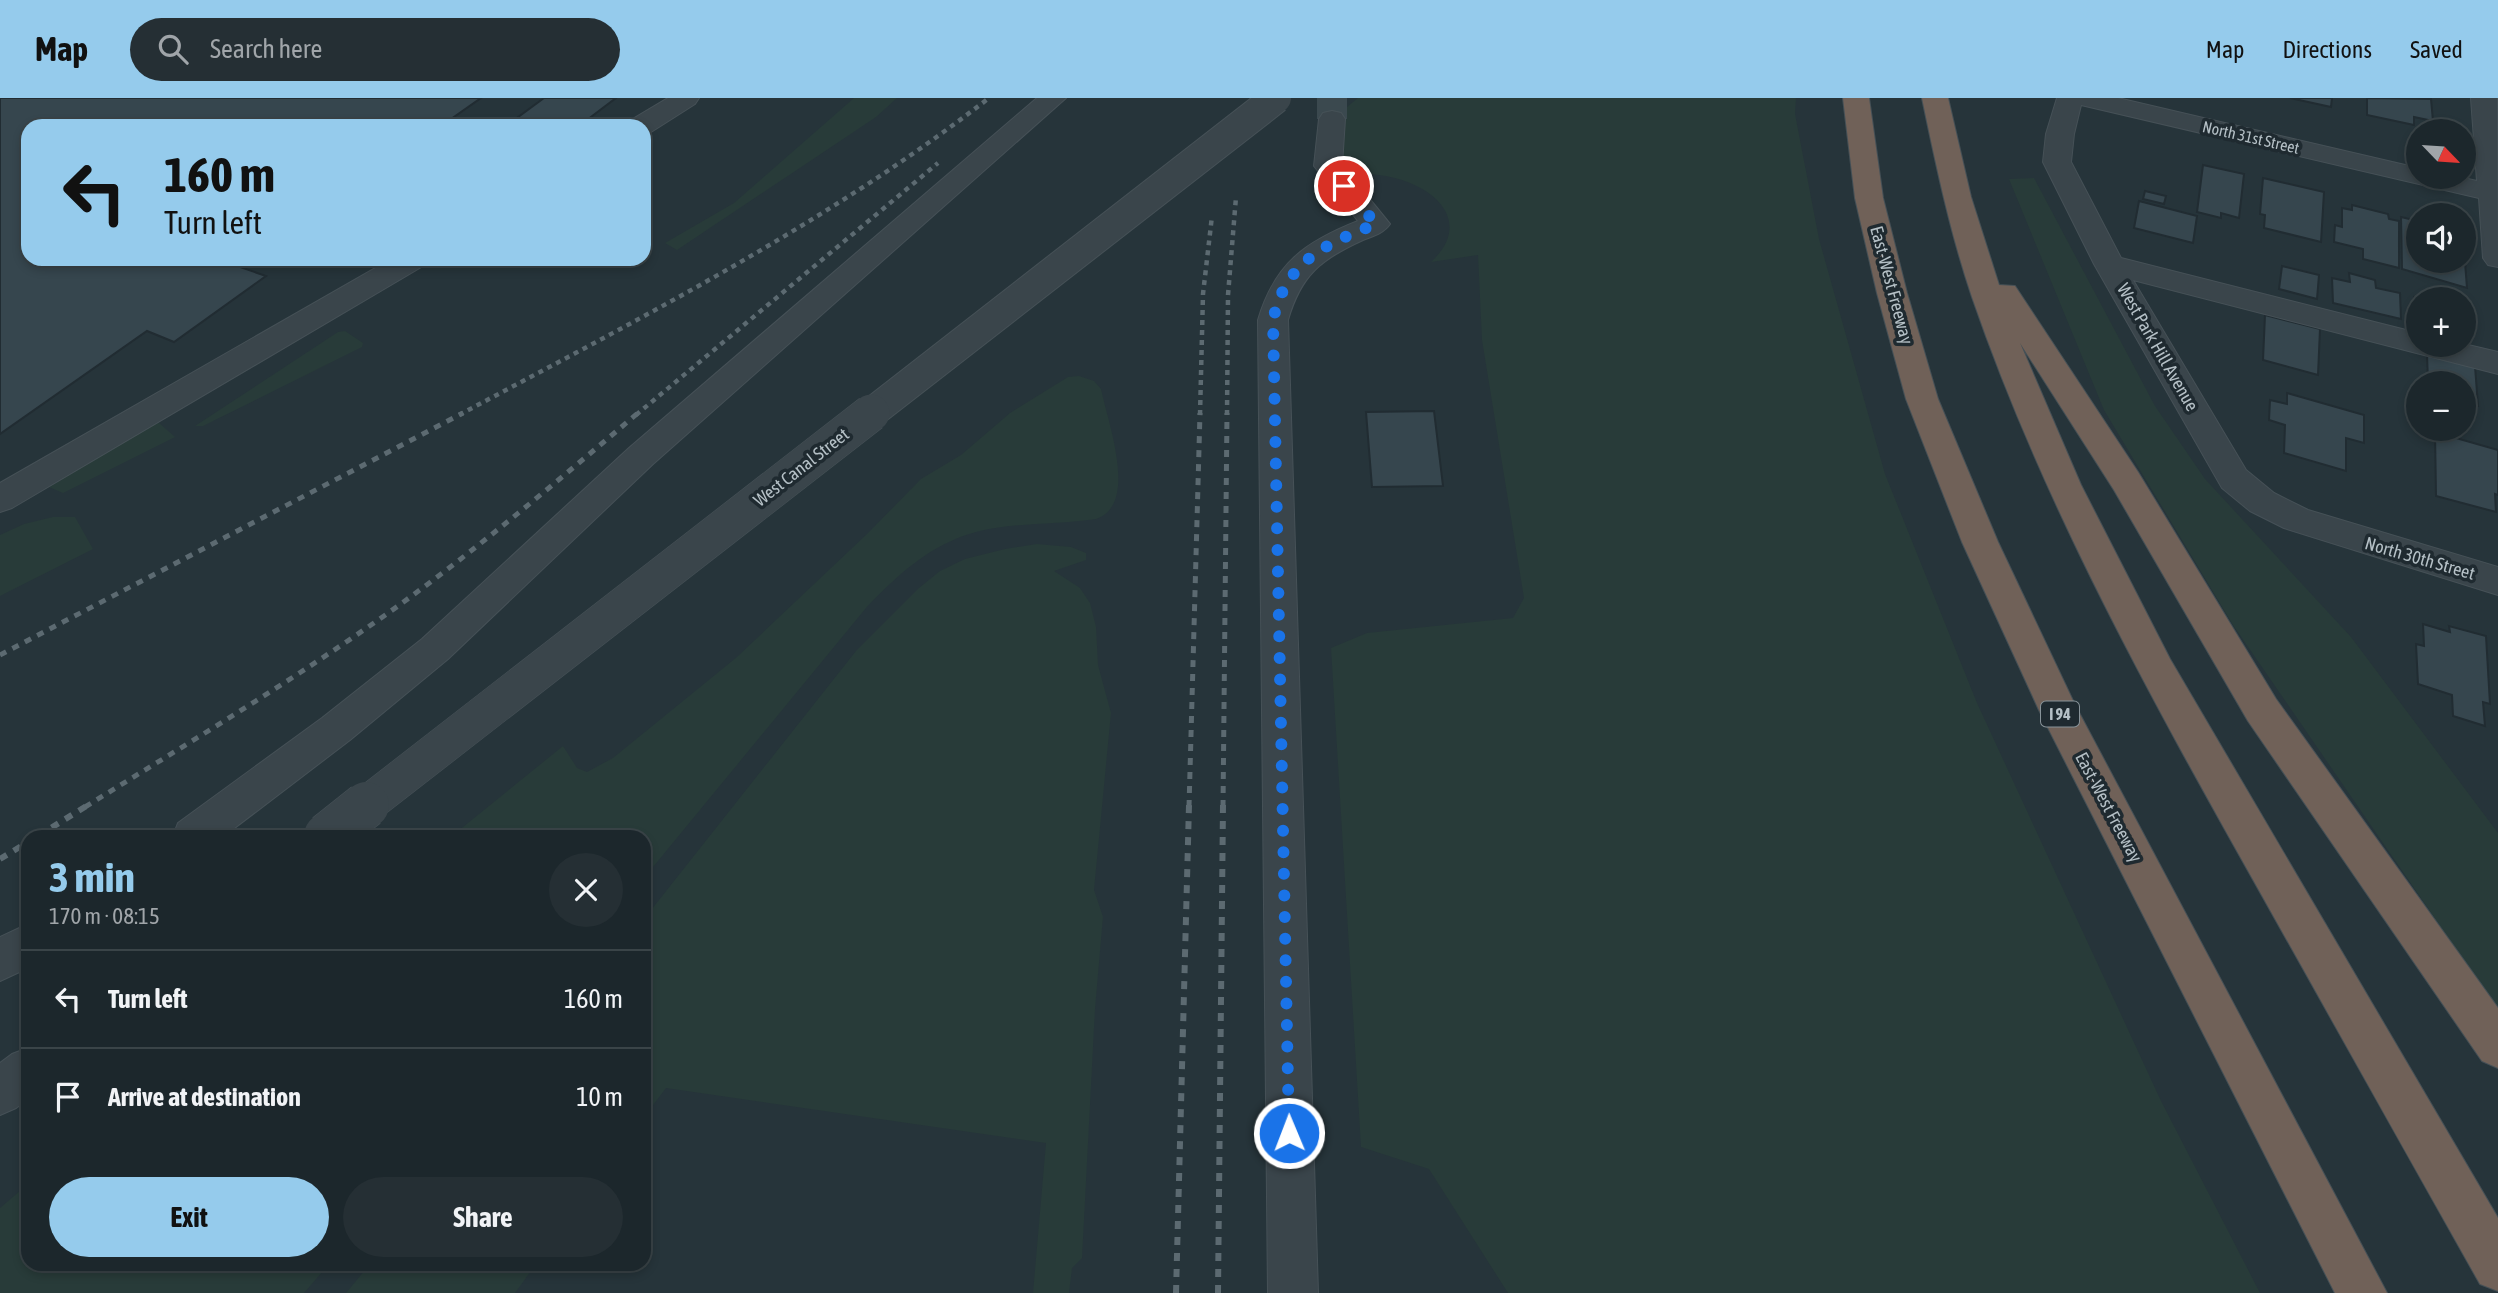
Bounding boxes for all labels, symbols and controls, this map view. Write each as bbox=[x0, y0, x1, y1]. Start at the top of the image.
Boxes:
search box bbox=[130, 18, 620, 81]
text: Map bbox=[35, 30, 88, 68]
icon: search bbox=[154, 30, 192, 68]
text: Search here bbox=[210, 34, 322, 64]
text: Map bbox=[2206, 36, 2244, 63]
text: Directions bbox=[2282, 36, 2372, 63]
text: Saved bbox=[2410, 36, 2463, 63]
street label: North 31st Street bbox=[2201, 117, 2301, 157]
north arrow bbox=[2406, 119, 2476, 189]
map controls bbox=[2406, 119, 2476, 441]
text: 160 m bbox=[164, 146, 275, 202]
icon: left bbox=[49, 147, 140, 238]
pin bbox=[1314, 156, 1374, 216]
icon: arrive bbox=[1325, 167, 1363, 205]
button: sound bbox=[2406, 203, 2476, 273]
text: Turn left bbox=[164, 204, 262, 241]
street label: East-West Freeway bbox=[1866, 224, 1918, 346]
street label: West Park Hill Avenue bbox=[2113, 280, 2203, 414]
button: + bbox=[2406, 287, 2476, 357]
button: − bbox=[2406, 371, 2476, 441]
street label: West Canal Street bbox=[749, 423, 853, 511]
street label: North 30th Street bbox=[2363, 532, 2477, 584]
road number: I 94 bbox=[2041, 702, 2079, 726]
street label: East-West Freeway bbox=[2071, 748, 2147, 866]
text: 3 min bbox=[49, 853, 135, 901]
button: close bbox=[549, 853, 623, 927]
text: 170 m · 08:15 bbox=[49, 903, 160, 929]
icon: left bbox=[49, 980, 87, 1018]
text: Turn left bbox=[108, 984, 188, 1014]
text: 160 m bbox=[564, 984, 623, 1014]
icon: arrive bbox=[49, 1078, 87, 1116]
text: Arrive at destination bbox=[108, 1082, 301, 1112]
text: 10 m bbox=[576, 1082, 623, 1112]
position arrow bbox=[1252, 1096, 1326, 1170]
button: Exit bbox=[49, 1177, 329, 1257]
button: Share bbox=[343, 1177, 623, 1257]

